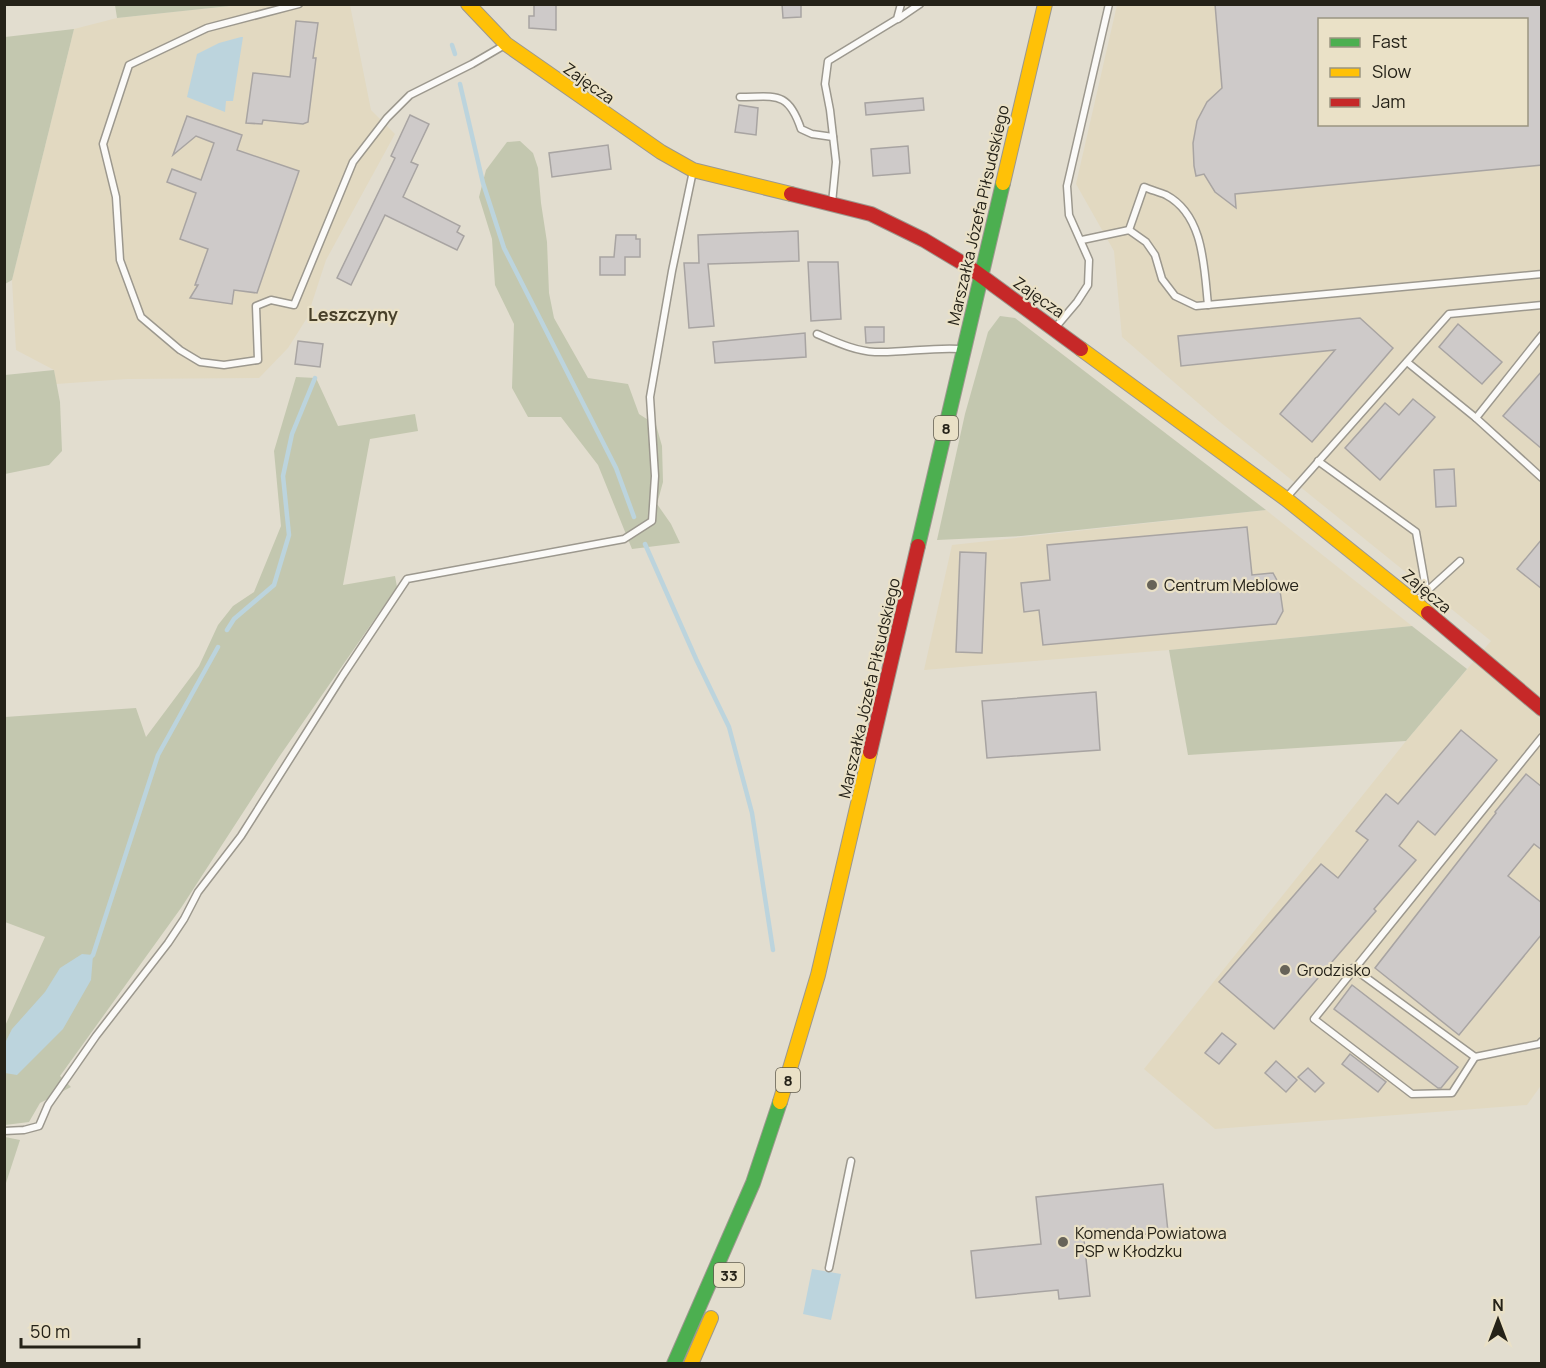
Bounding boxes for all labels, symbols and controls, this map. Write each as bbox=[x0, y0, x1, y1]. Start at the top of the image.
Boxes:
legend bbox=[1318, 18, 1528, 126]
text: Fast bbox=[1372, 29, 1407, 53]
street label: Zajęcza bbox=[559, 57, 619, 109]
text: Slow bbox=[1372, 59, 1412, 83]
text: Jam bbox=[1372, 89, 1406, 113]
street label: Marszałka Józefa Piłsudskiego bbox=[942, 103, 1014, 327]
street label: Zajęcza bbox=[1009, 271, 1069, 323]
district label: Leszczyny bbox=[308, 302, 398, 326]
road number: 8 bbox=[934, 416, 958, 440]
street label: Zajęcza bbox=[1398, 564, 1456, 618]
place label: Centrum Meblowe bbox=[1164, 574, 1299, 596]
street label: Marszałka Józefa Piłsudskiego bbox=[833, 576, 905, 800]
marker: Centrum Meblowe bbox=[1145, 578, 1159, 592]
place label: Grodzisko bbox=[1297, 959, 1371, 981]
marker: Grodzisko bbox=[1278, 963, 1292, 977]
road number: 8 bbox=[776, 1068, 800, 1092]
place label: Komenda Powiatowa PSP w Kłodzku bbox=[1075, 1222, 1227, 1262]
marker: Komenda Powiatowa PSP w Kłodzku bbox=[1056, 1235, 1070, 1249]
road number: 33 bbox=[714, 1263, 744, 1287]
north arrow bbox=[1468, 1290, 1528, 1350]
text: N bbox=[1492, 1294, 1504, 1316]
scale bar bbox=[21, 1311, 140, 1349]
text: 50 m bbox=[30, 1319, 70, 1343]

